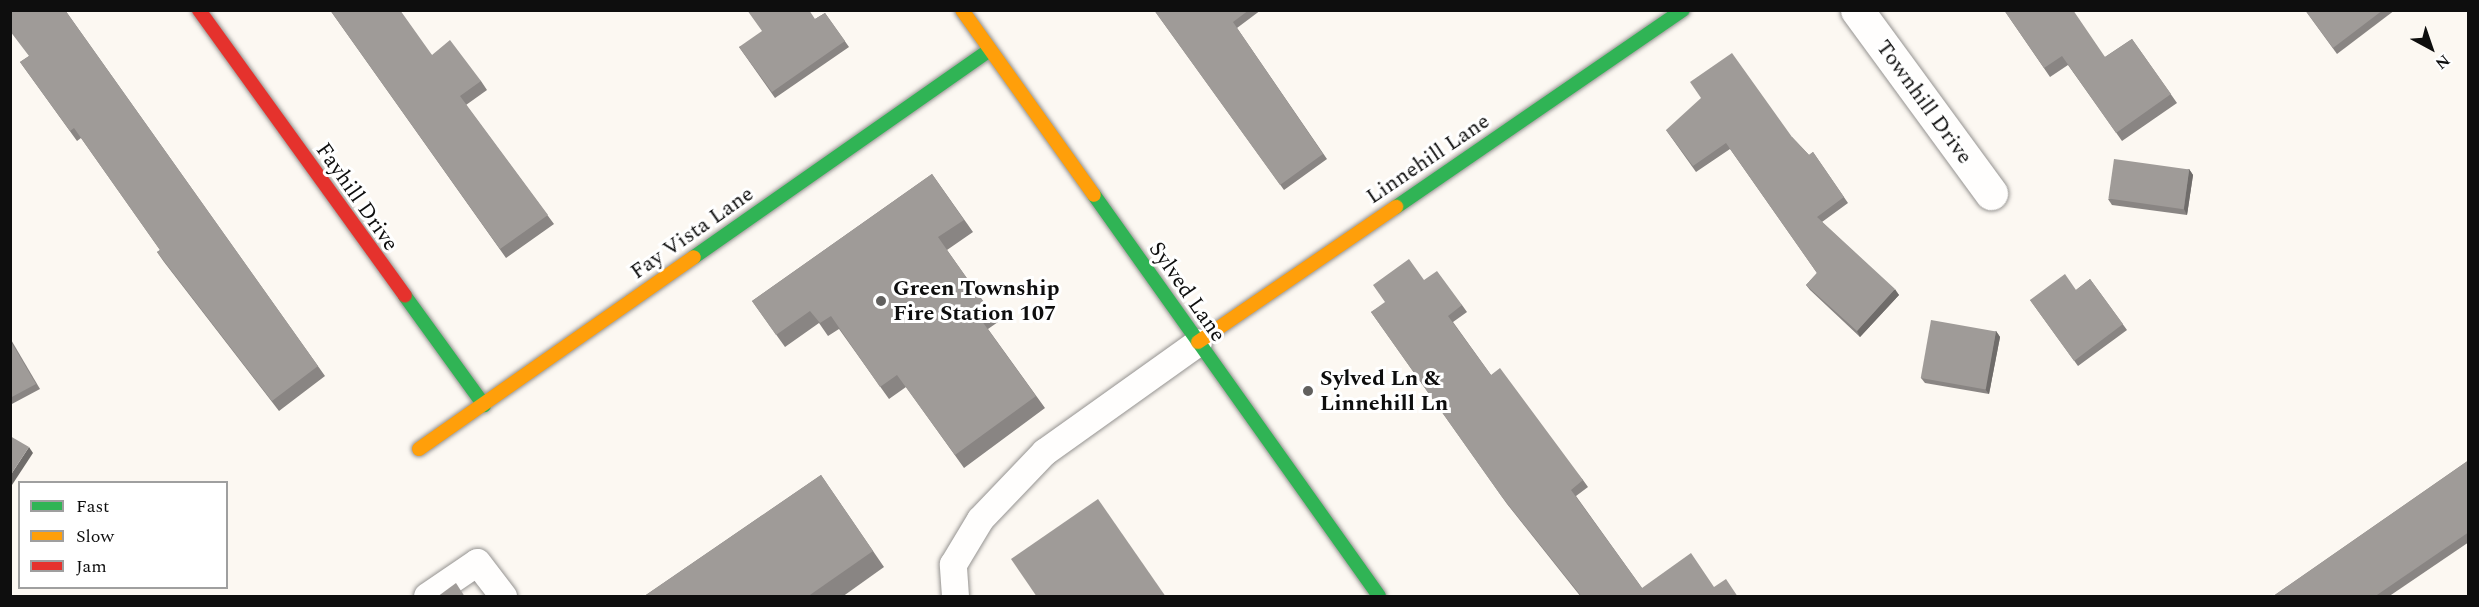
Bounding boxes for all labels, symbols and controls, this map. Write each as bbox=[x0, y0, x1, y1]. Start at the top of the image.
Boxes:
north arrow bbox=[2401, 18, 2461, 78]
street label: Townhill Drive bbox=[1870, 35, 1978, 169]
text: N bbox=[2430, 48, 2455, 75]
street label: Linnehill Lane bbox=[1361, 108, 1495, 210]
street label: Fayhill Drive bbox=[310, 138, 404, 256]
street label: Fay Vista Lane bbox=[625, 181, 759, 285]
street label: Sylved Lane bbox=[1143, 237, 1231, 347]
place label: Green Township Fire Station 107 bbox=[893, 275, 1059, 326]
marker: Green Township Fire Station 107 bbox=[874, 294, 888, 308]
place label: Sylved Ln & Linnehill Ln bbox=[1320, 365, 1448, 416]
marker: Sylved Ln & Linnehill Ln bbox=[1301, 384, 1315, 398]
legend bbox=[18, 481, 228, 589]
text: Fast bbox=[76, 493, 109, 520]
text: Slow bbox=[76, 523, 114, 550]
text: Jam bbox=[76, 553, 107, 580]

